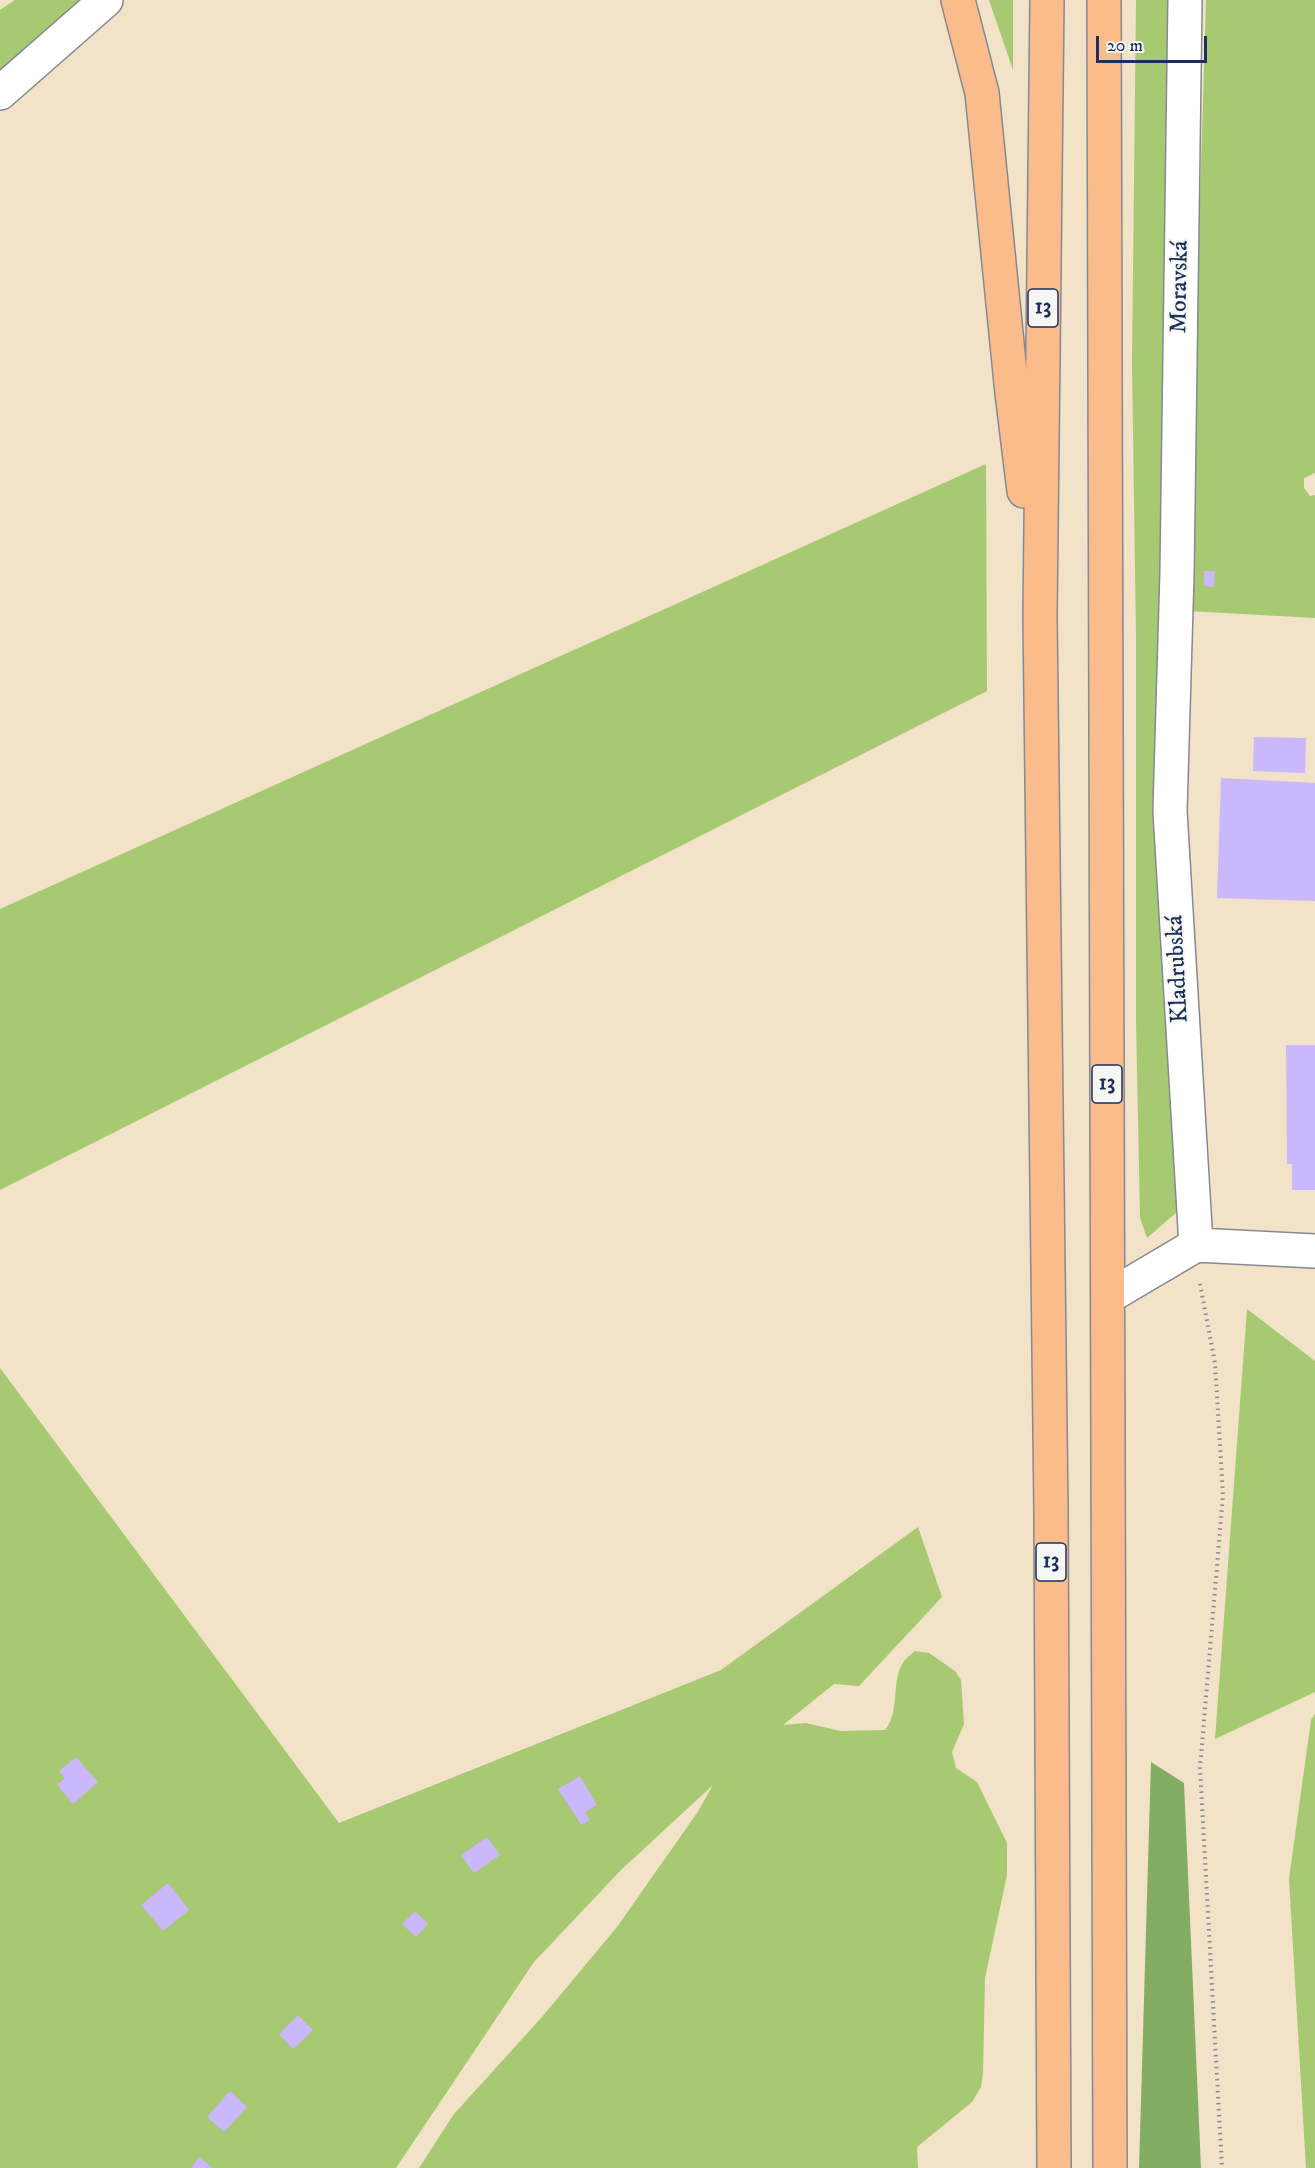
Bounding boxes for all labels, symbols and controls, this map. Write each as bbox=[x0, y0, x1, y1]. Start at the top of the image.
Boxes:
scale bar bbox=[1099, 24, 1210, 62]
text: 20 m bbox=[1107, 35, 1143, 57]
street label: Moravská bbox=[1166, 240, 1196, 334]
road number: 13 bbox=[1028, 289, 1058, 327]
street label: Kladrubská bbox=[1162, 914, 1196, 1024]
road number: 13 bbox=[1092, 1065, 1122, 1103]
road number: 13 bbox=[1036, 1543, 1066, 1581]

